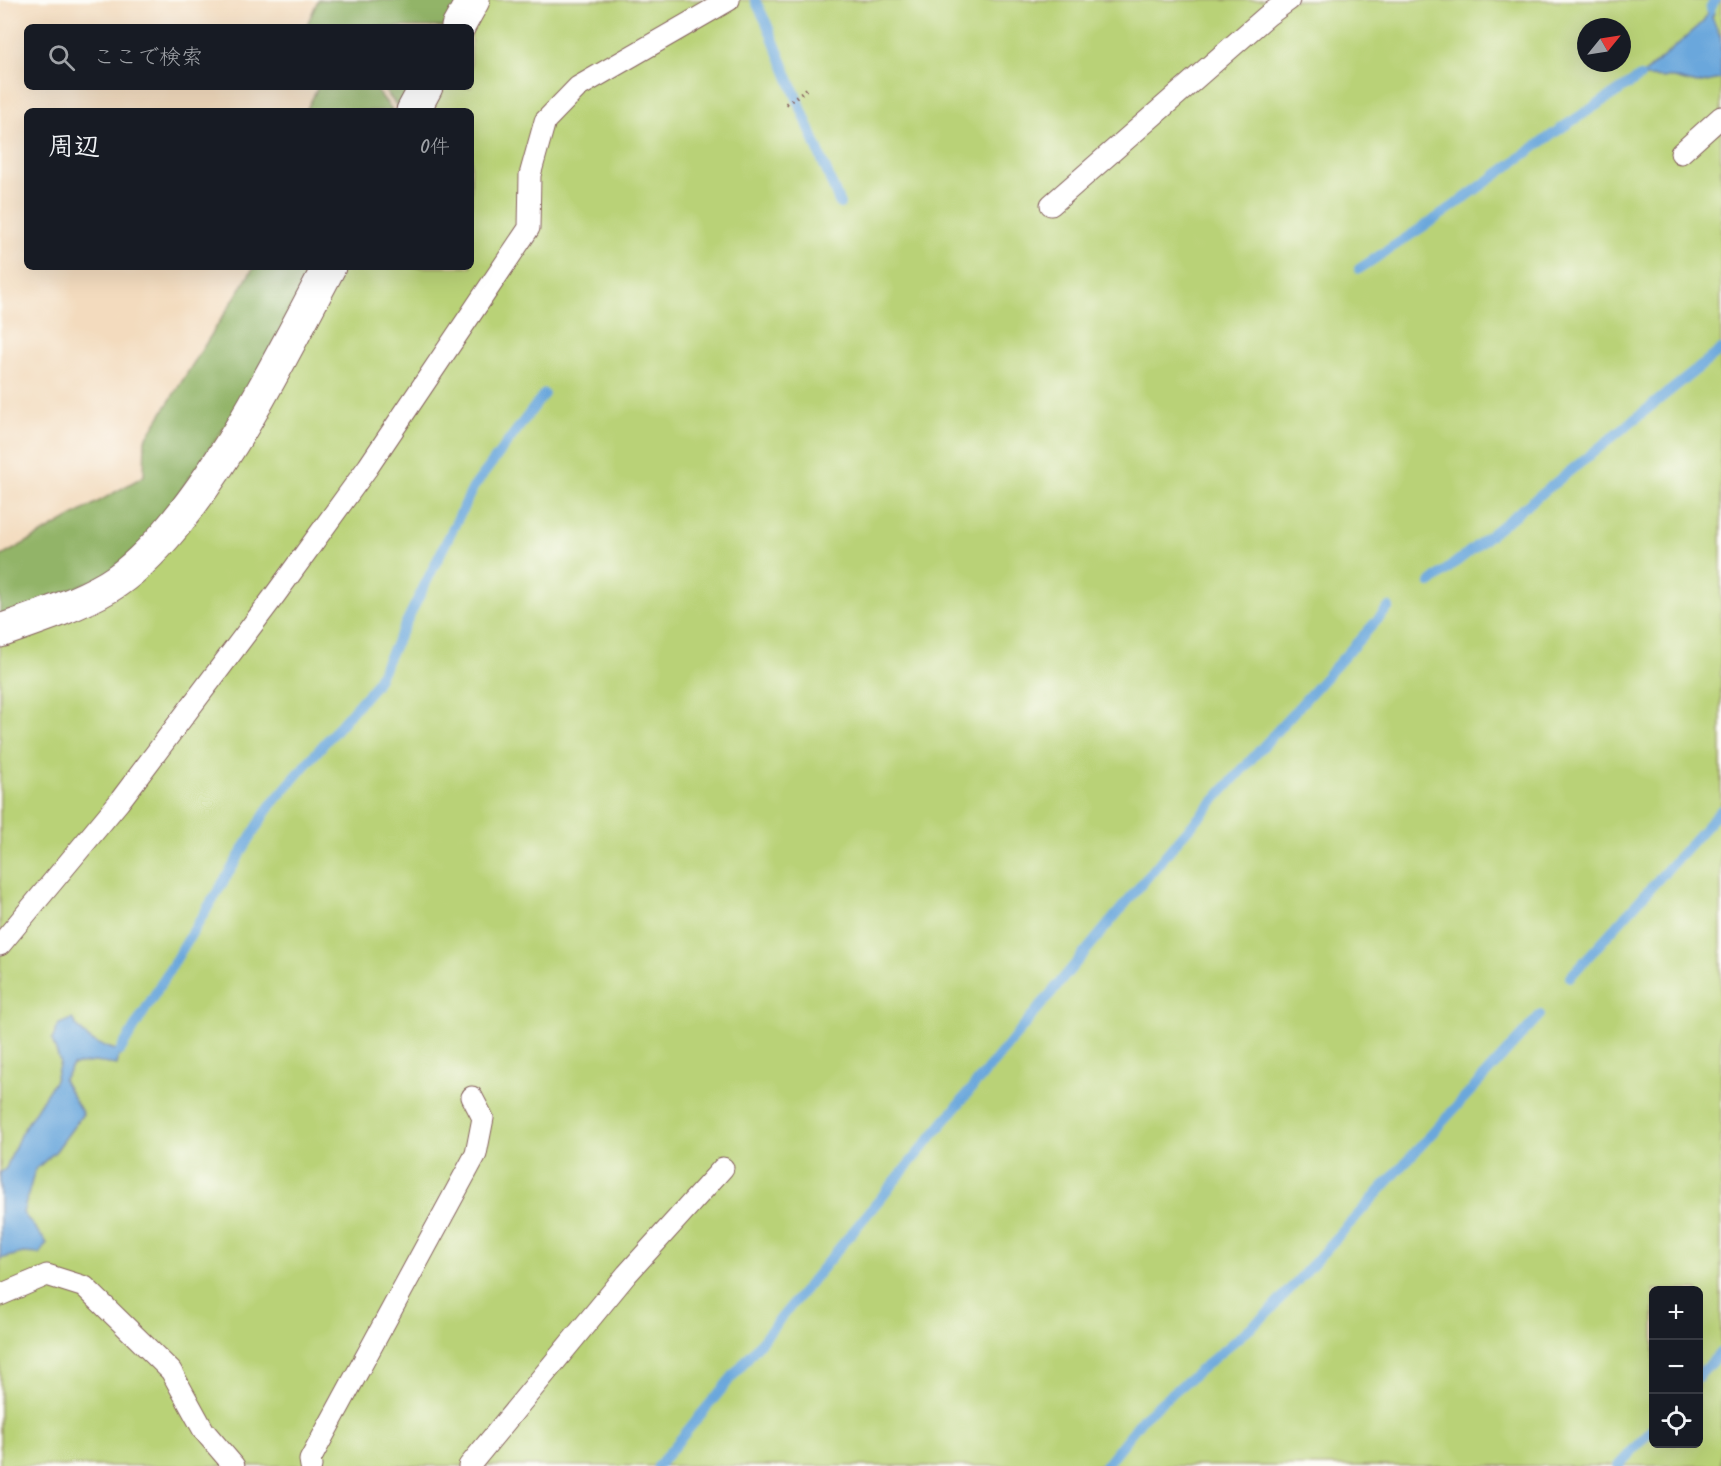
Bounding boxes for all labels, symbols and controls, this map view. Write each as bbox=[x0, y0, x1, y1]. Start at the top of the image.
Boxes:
north arrow bbox=[1577, 18, 1631, 72]
search box bbox=[24, 24, 474, 90]
icon: search bbox=[45, 41, 78, 74]
text: ここで検索 bbox=[93, 41, 203, 76]
text: 周辺 bbox=[48, 127, 100, 169]
text: 0件 bbox=[420, 132, 450, 164]
map controls bbox=[1649, 1286, 1703, 1448]
button: + bbox=[1649, 1286, 1703, 1340]
button: − bbox=[1649, 1340, 1703, 1394]
button: locate bbox=[1649, 1394, 1703, 1448]

